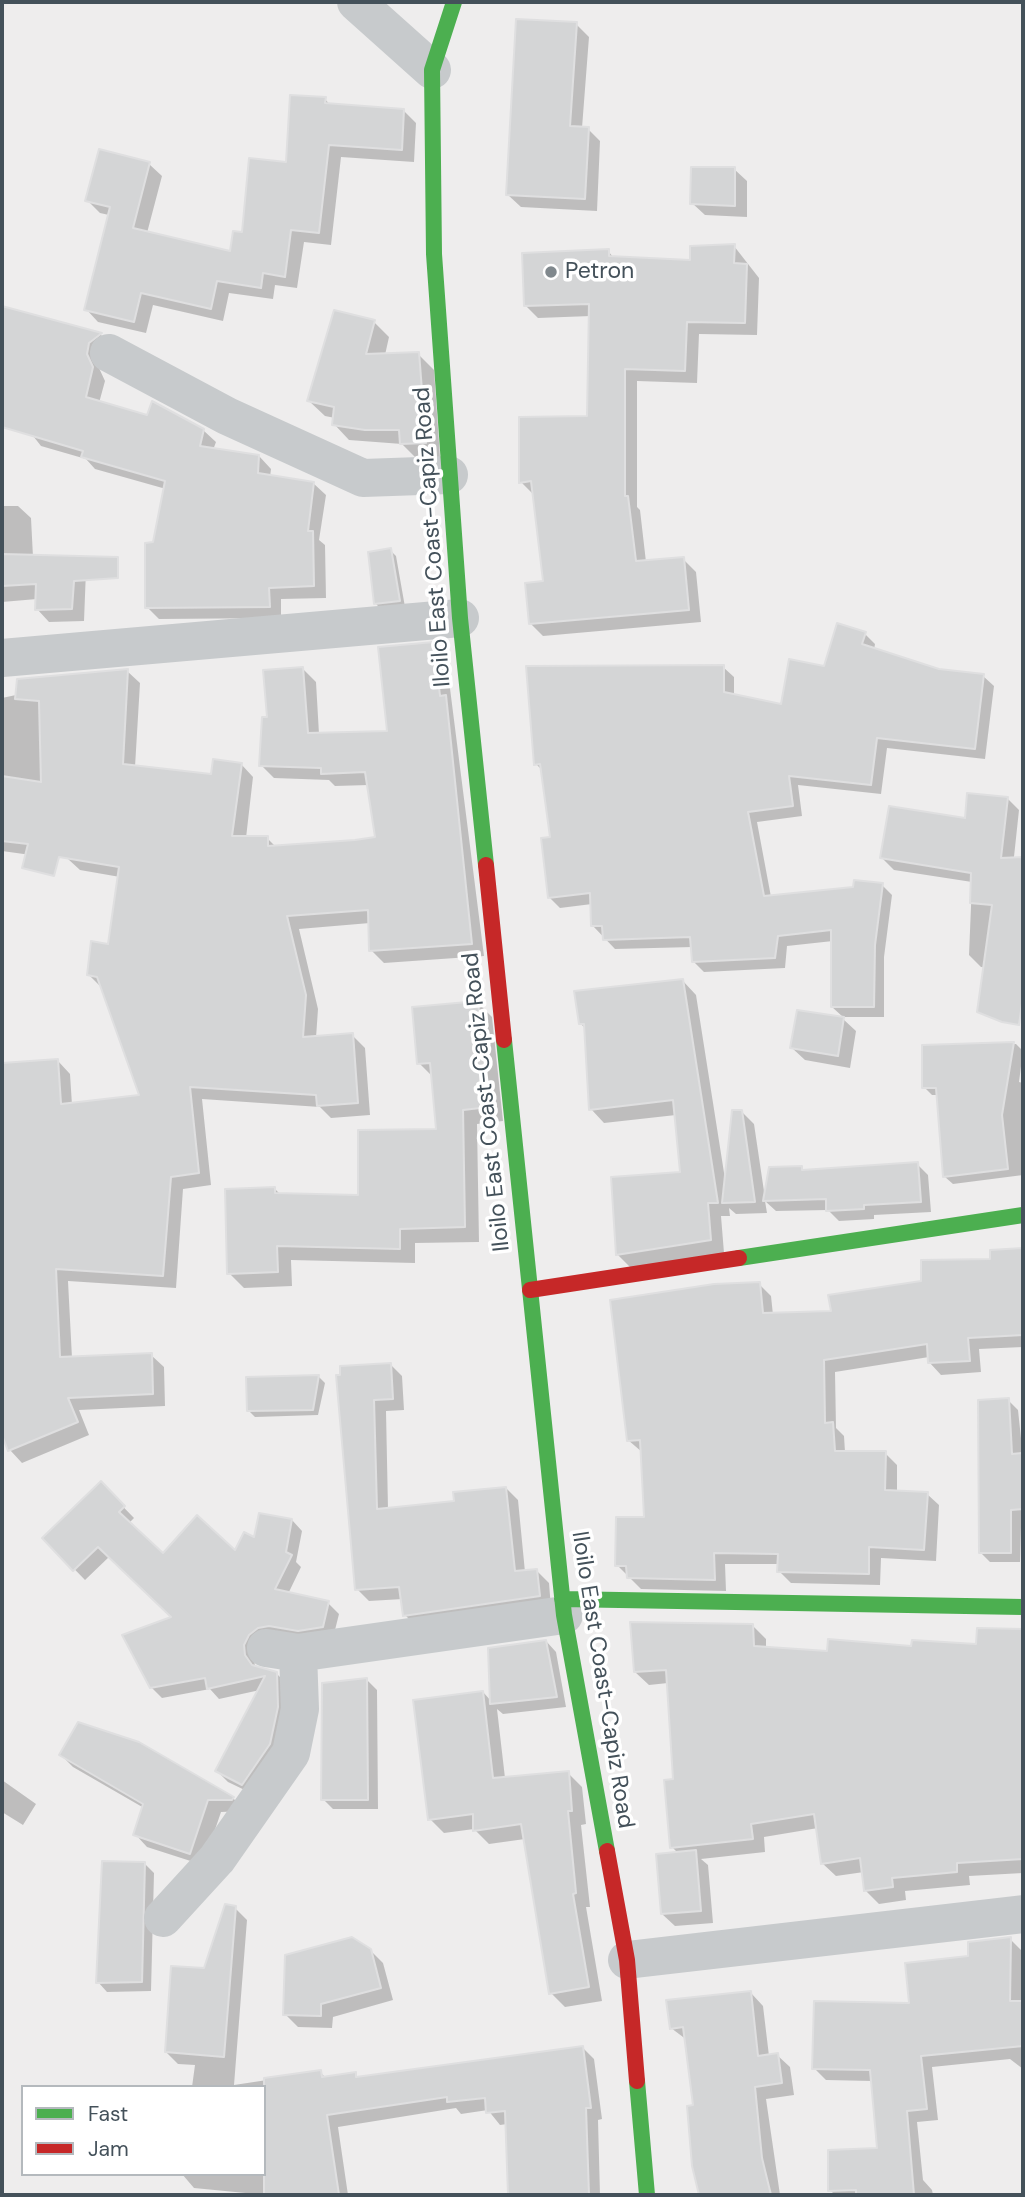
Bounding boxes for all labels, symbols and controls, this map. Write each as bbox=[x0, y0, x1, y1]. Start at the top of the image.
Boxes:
place label: Petron bbox=[565, 258, 634, 286]
marker: Petron bbox=[543, 264, 559, 280]
street label: Iloilo East Coast-Capiz Road bbox=[409, 386, 457, 688]
street label: Iloilo East Coast-Capiz Road bbox=[458, 951, 516, 1253]
street label: Iloilo East Coast-Capiz Road bbox=[565, 1529, 639, 1831]
legend bbox=[21, 2085, 266, 2176]
text: Fast bbox=[88, 2100, 128, 2128]
text: Jam bbox=[88, 2135, 129, 2163]

